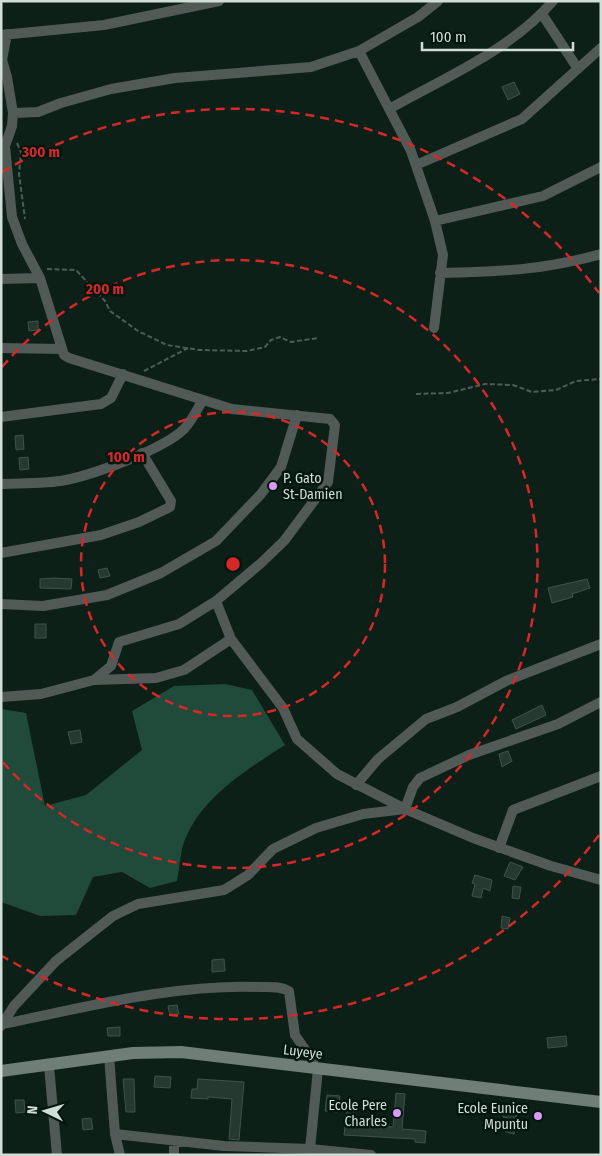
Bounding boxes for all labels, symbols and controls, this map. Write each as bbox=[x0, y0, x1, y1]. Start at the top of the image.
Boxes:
scale bar bbox=[422, 20, 573, 52]
text: 100 m bbox=[430, 28, 467, 46]
text: 300 m bbox=[21, 143, 60, 161]
text: 200 m bbox=[85, 280, 124, 298]
text: 100 m bbox=[107, 448, 145, 466]
place label: P. Gato St-Damien bbox=[283, 470, 343, 503]
marker: P. Gato St-Damien bbox=[267, 480, 279, 492]
centre of rings bbox=[224, 555, 242, 573]
street label: Luyeye bbox=[282, 1041, 324, 1063]
north arrow bbox=[20, 1086, 70, 1136]
place label: Ecole Pere Charles bbox=[329, 1097, 387, 1130]
place label: Ecole Eunice Mpuntu bbox=[458, 1100, 528, 1133]
text: N bbox=[24, 1105, 41, 1115]
marker: Ecole Pere Charles bbox=[391, 1107, 403, 1119]
marker: Ecole Eunice Mpuntu bbox=[532, 1110, 544, 1122]

